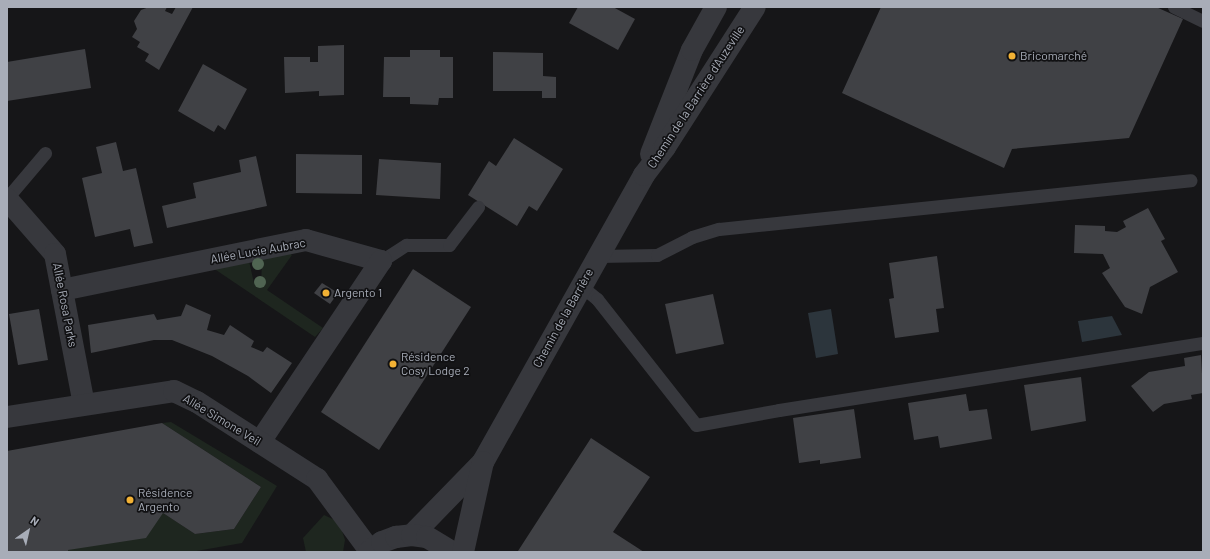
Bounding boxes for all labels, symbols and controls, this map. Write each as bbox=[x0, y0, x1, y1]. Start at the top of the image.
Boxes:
street label: Chemin de la Barrière d'Auzeville bbox=[645, 23, 747, 171]
place label: Bricomarché bbox=[1020, 49, 1087, 63]
marker: Bricomarché bbox=[1007, 51, 1017, 61]
street label: Allée Lucie Aubrac bbox=[209, 236, 307, 266]
street label: Allée Rosa Parks bbox=[50, 262, 80, 348]
street label: Chemin de la Barrière bbox=[530, 266, 596, 370]
place label: Argento 1 bbox=[334, 286, 382, 300]
marker: Argento 1 bbox=[321, 288, 331, 298]
place label: Résidence Cosy Lodge 2 bbox=[401, 350, 470, 378]
marker: Résidence Cosy Lodge 2 bbox=[388, 359, 398, 369]
street label: Allée Simone Veil bbox=[180, 391, 264, 449]
place label: Résidence Argento bbox=[138, 486, 192, 514]
marker: Résidence Argento bbox=[125, 495, 135, 505]
north arrow bbox=[8, 511, 48, 551]
text: N bbox=[28, 513, 42, 528]

